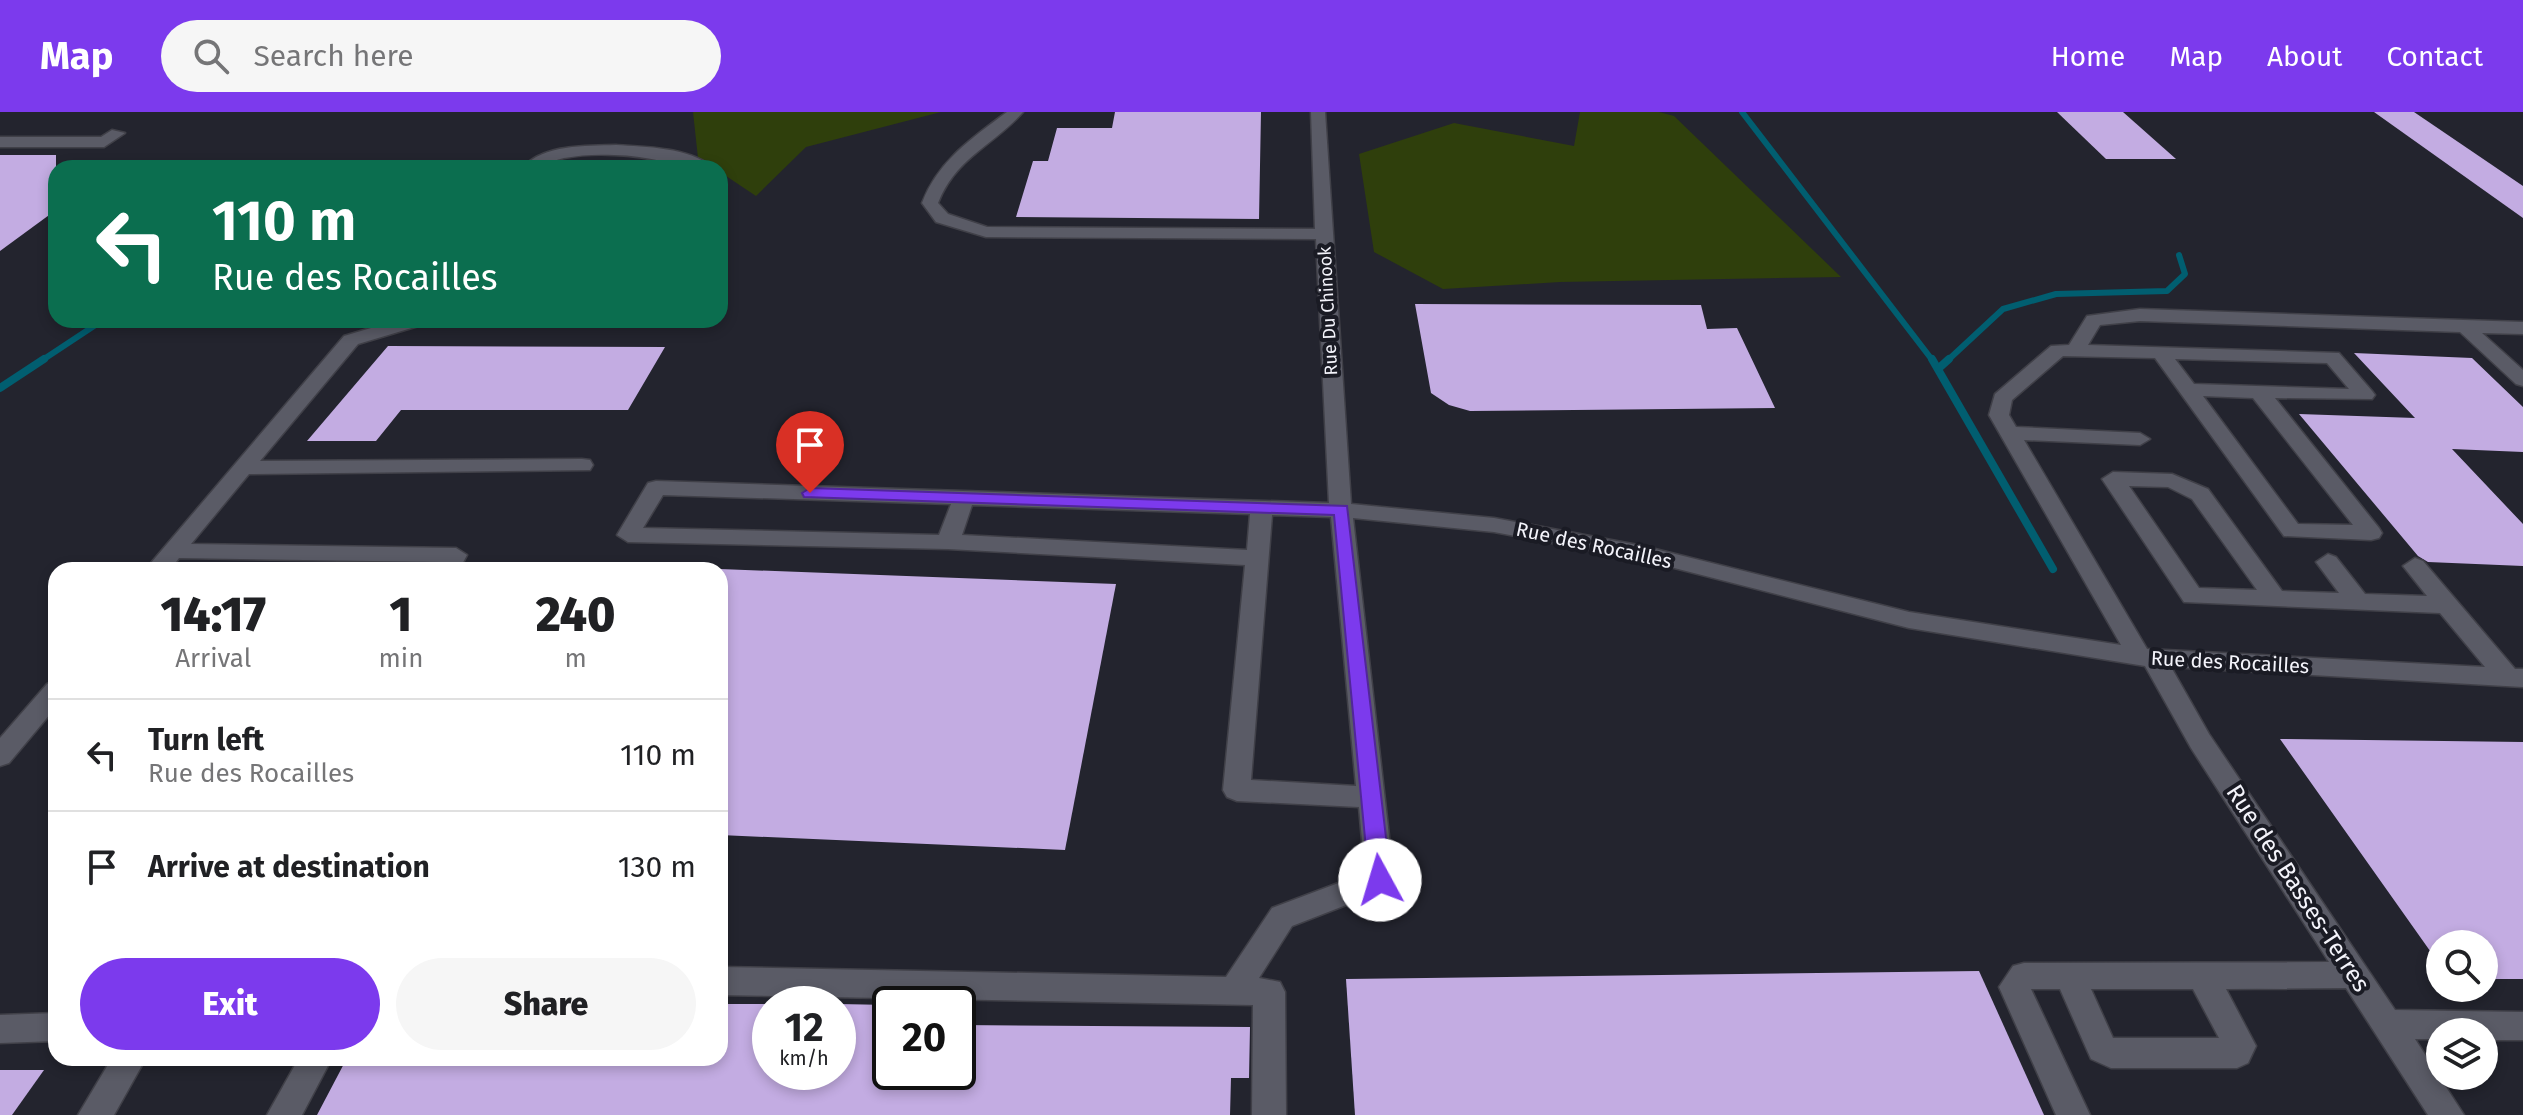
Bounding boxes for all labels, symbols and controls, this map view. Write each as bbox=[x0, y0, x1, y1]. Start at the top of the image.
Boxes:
search box bbox=[161, 20, 721, 92]
text: Map bbox=[40, 33, 113, 79]
icon: search bbox=[189, 34, 233, 78]
text: Search here bbox=[253, 38, 414, 74]
text: Home bbox=[2051, 40, 2125, 73]
text: Map bbox=[2169, 40, 2223, 73]
text: About bbox=[2267, 40, 2342, 73]
text: Contact bbox=[2386, 40, 2483, 73]
text: 110 m bbox=[212, 188, 356, 255]
icon: left bbox=[80, 192, 184, 296]
street label: Rue Du Chinook bbox=[1314, 245, 1342, 376]
text: Rue des Rocailles bbox=[212, 256, 498, 300]
pin bbox=[776, 411, 844, 493]
icon: arrive bbox=[788, 423, 832, 467]
street label: Rue des Rocailles bbox=[1514, 517, 1674, 573]
text: 14:17 bbox=[160, 586, 266, 644]
text: 1 bbox=[390, 586, 412, 644]
text: 240 bbox=[536, 586, 616, 644]
text: Arrival bbox=[175, 643, 251, 674]
text: min bbox=[379, 643, 423, 674]
text: m bbox=[565, 643, 587, 674]
street label: Rue des Rocailles bbox=[2150, 646, 2310, 678]
text: Turn left bbox=[148, 722, 264, 758]
icon: left bbox=[80, 733, 124, 777]
text: 110 m bbox=[620, 737, 696, 773]
text: Rue des Rocailles bbox=[148, 758, 354, 789]
street label: Rue des Basses-Terres bbox=[2221, 779, 2375, 997]
position arrow bbox=[1338, 838, 1422, 922]
icon: arrive bbox=[80, 845, 124, 889]
text: Arrive at destination bbox=[148, 849, 430, 885]
text: 130 m bbox=[618, 849, 696, 885]
map controls bbox=[2426, 930, 2498, 1090]
button: search bbox=[2426, 930, 2498, 1002]
button: Exit bbox=[80, 958, 380, 1050]
button: Share bbox=[396, 958, 696, 1050]
speed limit sign: 20 bbox=[872, 986, 976, 1090]
text: 12 bbox=[784, 1004, 824, 1052]
button: layers bbox=[2426, 1018, 2498, 1090]
text: km/h bbox=[779, 1046, 829, 1070]

